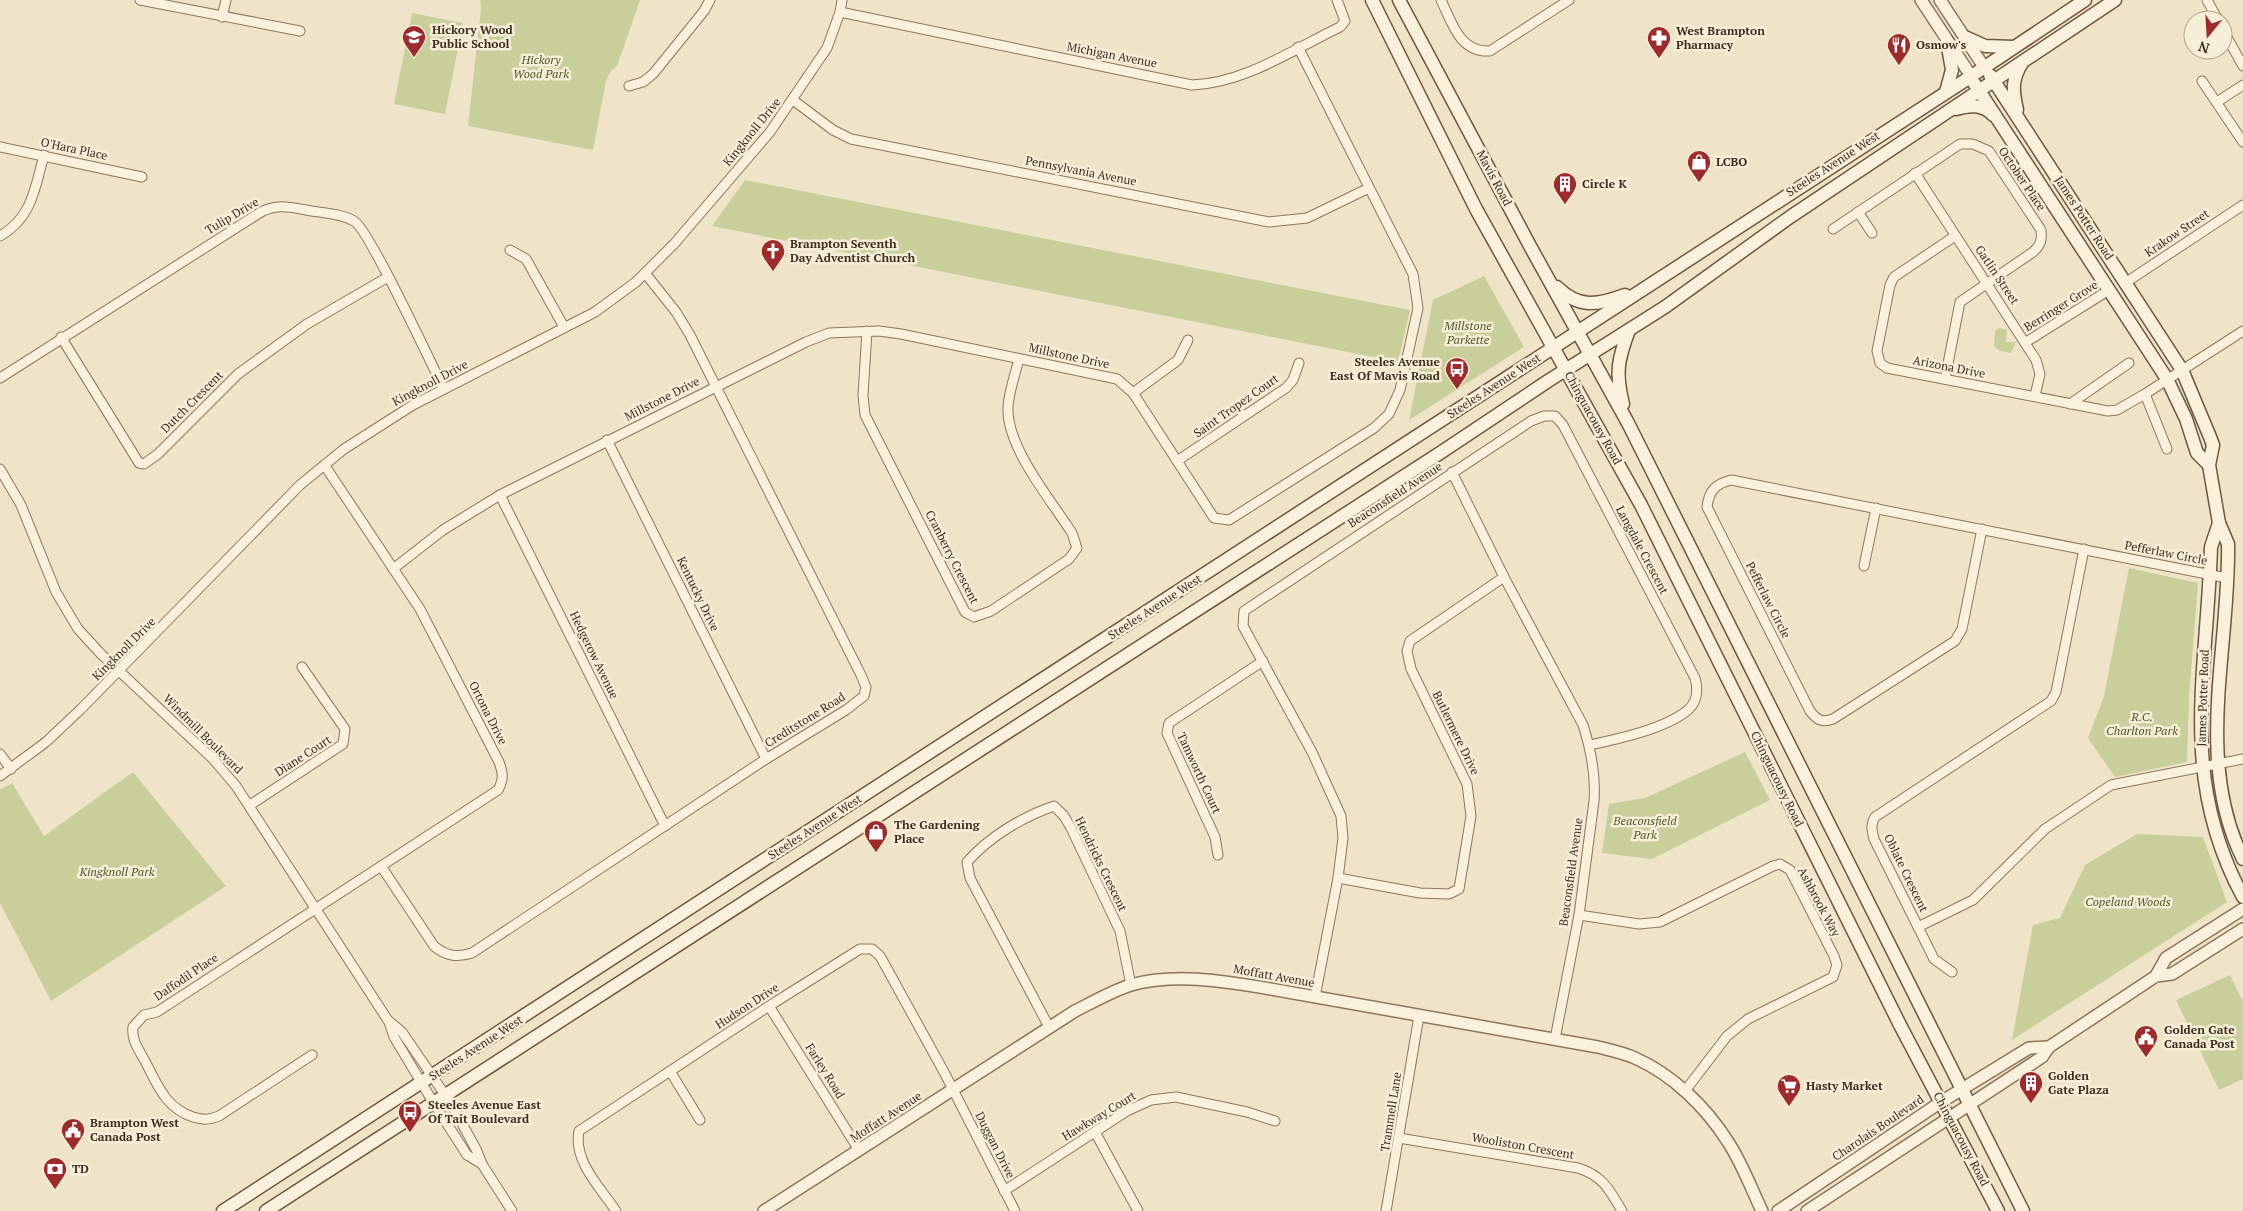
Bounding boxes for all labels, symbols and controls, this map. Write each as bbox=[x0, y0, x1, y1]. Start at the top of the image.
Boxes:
north arrow bbox=[2183, 10, 2233, 60]
place label: Hickory Wood Public School bbox=[432, 22, 514, 51]
place label: West Brampton Pharmacy bbox=[1676, 23, 1765, 52]
school or university icon: Hickory Wood Public School bbox=[401, 24, 427, 58]
pharmacy icon: West Brampton Pharmacy bbox=[1646, 25, 1672, 59]
restaurant icon: Osmow's bbox=[1886, 32, 1912, 66]
place label: Osmow's bbox=[1916, 37, 1967, 52]
text: N bbox=[2195, 37, 2212, 59]
street label: Michigan Avenue bbox=[1066, 38, 1159, 71]
park label: Hickory Wood Park bbox=[513, 52, 569, 81]
street label: Kingknoll Drive bbox=[719, 95, 784, 169]
street label: Steeles Avenue West bbox=[1783, 127, 1883, 200]
street label: O'Hara Place bbox=[39, 134, 109, 163]
street label: October Place bbox=[1996, 144, 2049, 214]
street label: Mavis Road bbox=[1473, 147, 1516, 209]
shop icon: LCBO bbox=[1686, 149, 1712, 183]
street label: Pennsylvania Avenue bbox=[1024, 152, 1138, 189]
place label: LCBO bbox=[1716, 154, 1747, 169]
building icon: Circle K bbox=[1552, 171, 1578, 205]
street label: James Potter Road bbox=[2052, 173, 2117, 263]
place label: Circle K bbox=[1582, 176, 1627, 191]
street label: Tulip Drive bbox=[202, 194, 261, 237]
street label: Krakow Street bbox=[2142, 205, 2212, 260]
place label: Brampton Seventh Day Adventist Church bbox=[790, 236, 916, 265]
church icon: Brampton Seventh Day Adventist Church bbox=[760, 238, 786, 272]
street label: Gatlin Street bbox=[1972, 242, 2023, 308]
street label: Berringer Grove bbox=[2021, 277, 2101, 334]
park label: Millstone Parkette bbox=[1443, 318, 1492, 347]
street label: Millstone Drive bbox=[1027, 340, 1111, 371]
street label: Steeles Avenue West bbox=[1444, 349, 1544, 422]
street label: Arizona Drive bbox=[1912, 352, 1987, 381]
place label: Steeles Avenue East Of Mavis Road bbox=[1330, 354, 1441, 383]
street label: Kingknoll Drive bbox=[389, 356, 470, 409]
bus stop icon: Steeles Avenue East Of Mavis Road bbox=[1444, 356, 1470, 390]
street label: Dutch Crescent bbox=[157, 367, 226, 436]
street label: Chinguacousy Road bbox=[1562, 368, 1626, 467]
street label: Saint Tropez Court bbox=[1190, 370, 1282, 441]
street label: Millstone Drive bbox=[622, 373, 702, 424]
street label: Beaconsfield Avenue bbox=[1345, 459, 1445, 531]
street label: Langdale Crescent bbox=[1613, 503, 1672, 597]
street label: Cranberry Crescent bbox=[922, 507, 983, 607]
street label: Pefferlaw Circle bbox=[2123, 537, 2209, 568]
street label: Kentucky Drive bbox=[674, 554, 723, 633]
street label: Pefferlaw Circle bbox=[1743, 559, 1794, 641]
street label: Steeles Avenue West bbox=[1105, 570, 1205, 643]
street label: Hedgerow Avenue bbox=[567, 609, 622, 701]
street label: Kingknoll Drive bbox=[89, 614, 158, 683]
street label: James Potter Road bbox=[2193, 649, 2212, 747]
street label: Ortona Drive bbox=[466, 678, 511, 747]
street label: Butlermere Drive bbox=[1430, 688, 1483, 777]
street label: Creditstone Road bbox=[762, 689, 848, 750]
street label: Windmill Boulevard bbox=[160, 691, 247, 777]
park label: R.C. Charlton Park bbox=[2106, 709, 2178, 738]
street label: Chinguacousy Road bbox=[1748, 728, 1807, 829]
street label: Tamworth Court bbox=[1174, 730, 1225, 816]
street label: Diane Court bbox=[272, 731, 334, 779]
street label: Steeles Avenue West bbox=[765, 790, 865, 863]
park label: Beaconsfield Park bbox=[1612, 813, 1677, 842]
street label: Hendricks Crescent bbox=[1072, 814, 1131, 914]
place label: The Gardening Place bbox=[894, 817, 980, 846]
street label: Beaconsfield Avenue bbox=[1555, 817, 1586, 927]
shop icon: The Gardening Place bbox=[863, 819, 889, 853]
street label: Oblate Crescent bbox=[1881, 831, 1932, 915]
park label: Kingknoll Park bbox=[78, 864, 155, 879]
street label: Ashbrook Way bbox=[1795, 864, 1844, 940]
park label: Copeland Woods bbox=[2085, 894, 2171, 909]
street label: Daffodil Place bbox=[151, 950, 221, 1004]
street label: Moffatt Avenue bbox=[1232, 961, 1316, 990]
street label: Hudson Drive bbox=[712, 979, 781, 1032]
street label: Steeles Avenue West bbox=[426, 1011, 526, 1084]
place label: Golden Gate Canada Post bbox=[2164, 1022, 2235, 1051]
public building icon: Golden Gate Canada Post bbox=[2133, 1024, 2159, 1058]
street label: Farley Road bbox=[803, 1040, 848, 1101]
place label: Golden Gate Plaza bbox=[2048, 1068, 2109, 1097]
building icon: Golden Gate Plaza bbox=[2018, 1070, 2044, 1104]
street label: Trammell Lane bbox=[1377, 1071, 1404, 1153]
supermarket icon: Hasty Market bbox=[1776, 1073, 1802, 1107]
place label: Hasty Market bbox=[1806, 1078, 1883, 1093]
street label: Hawkway Court bbox=[1059, 1087, 1139, 1144]
street label: Moffatt Avenue bbox=[847, 1088, 924, 1145]
street label: Chinguacousy Road bbox=[1930, 1089, 1993, 1189]
street label: Charolais Boulevard bbox=[1829, 1091, 1927, 1164]
place label: Steeles Avenue East Of Tait Boulevard bbox=[428, 1097, 541, 1126]
bus stop icon: Steeles Avenue East Of Tait Boulevard bbox=[397, 1099, 423, 1133]
street label: Duggan Drive bbox=[972, 1109, 1019, 1181]
place label: Brampton West Canada Post bbox=[90, 1115, 179, 1144]
public building icon: Brampton West Canada Post bbox=[60, 1117, 86, 1151]
street label: Wooliston Crescent bbox=[1471, 1129, 1576, 1162]
bank icon: TD bbox=[42, 1156, 68, 1190]
place label: TD bbox=[72, 1161, 89, 1176]

